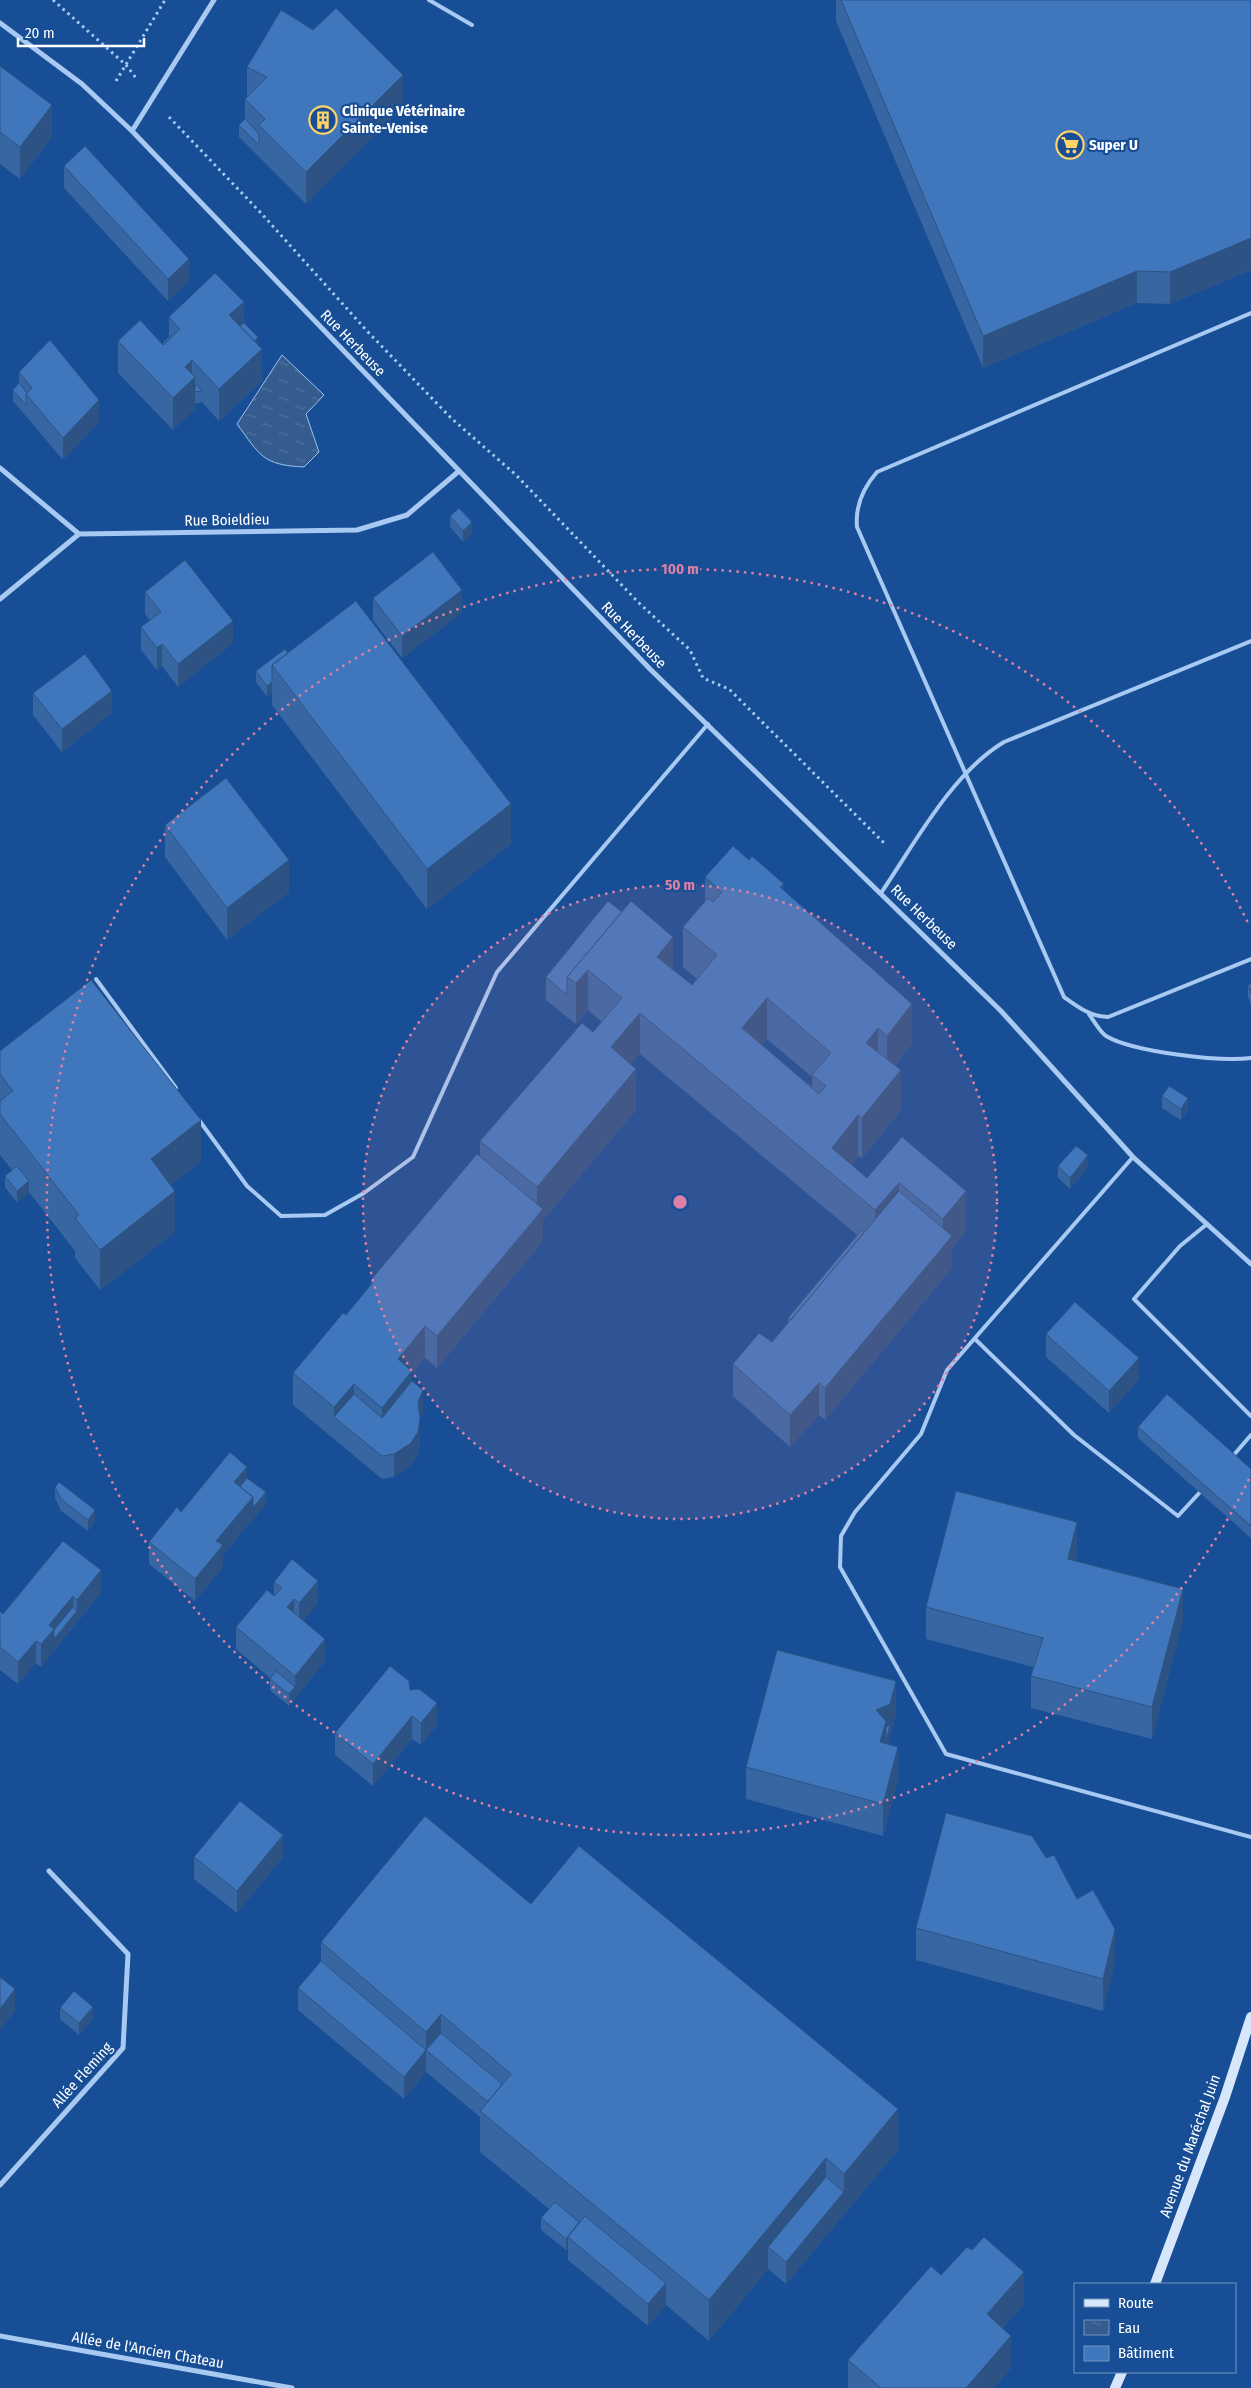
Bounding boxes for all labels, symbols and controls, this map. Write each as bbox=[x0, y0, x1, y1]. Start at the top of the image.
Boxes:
scale bar bbox=[18, 15, 144, 47]
text: 20 m bbox=[25, 24, 55, 42]
place label: Clinique Vétérinaire Sainte-Venise bbox=[342, 102, 465, 137]
building icon: Clinique Vétérinaire Sainte-Venise bbox=[308, 105, 338, 135]
supermarket icon: Super U bbox=[1055, 130, 1085, 160]
place label: Super U bbox=[1089, 136, 1138, 154]
street label: Rue Herbeuse bbox=[317, 306, 389, 380]
street label: Rue Boieldieu bbox=[184, 510, 270, 530]
text: 100 m bbox=[661, 560, 699, 578]
street label: Rue Herbeuse bbox=[598, 598, 670, 672]
text: 50 m bbox=[665, 876, 695, 894]
street label: Rue Herbeuse bbox=[887, 881, 961, 953]
centre of rings bbox=[671, 1193, 689, 1211]
street label: Allée Fleming bbox=[48, 2038, 116, 2112]
street label: Avenue du Maréchal Juin bbox=[1156, 2072, 1224, 2220]
legend bbox=[1074, 2283, 1236, 2373]
text: Route bbox=[1118, 2294, 1154, 2312]
text: Eau bbox=[1118, 2319, 1140, 2337]
street label: Allée de l'Ancien Chateau bbox=[71, 2328, 225, 2372]
text: Bâtiment bbox=[1118, 2344, 1174, 2362]

